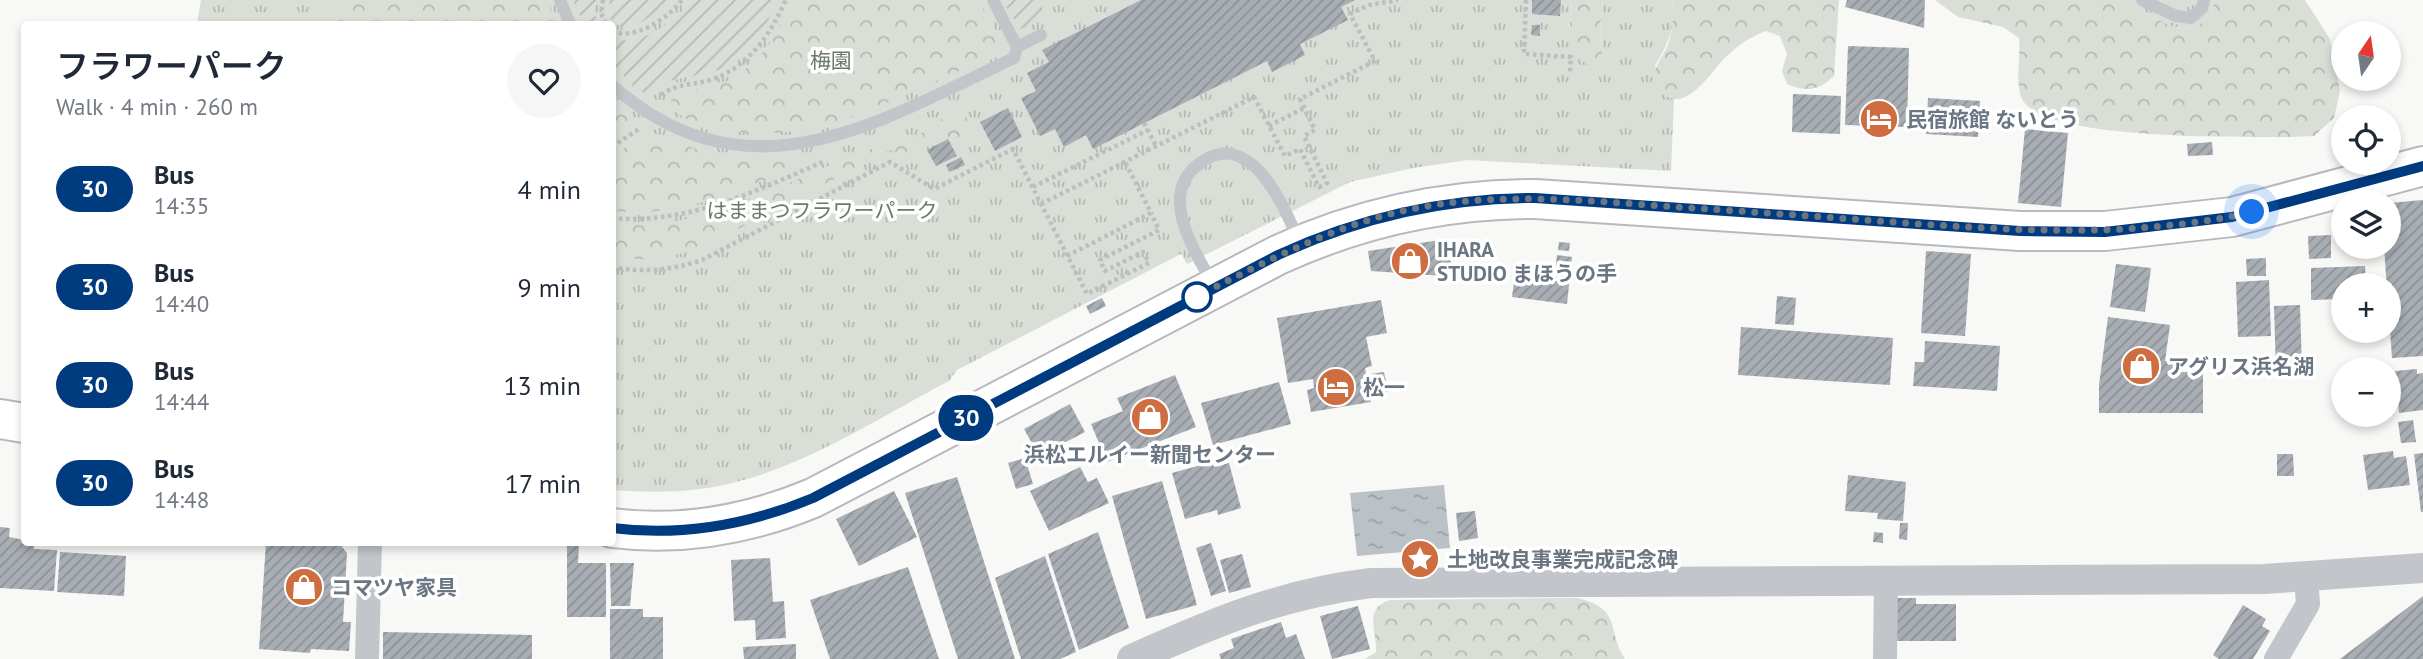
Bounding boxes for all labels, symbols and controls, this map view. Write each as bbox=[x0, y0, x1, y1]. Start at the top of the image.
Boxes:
north arrow bbox=[2331, 21, 2401, 91]
map controls bbox=[2331, 21, 2401, 427]
text: フラワーパーク bbox=[56, 44, 287, 87]
button: heart bbox=[507, 44, 581, 118]
park label: 梅園 bbox=[810, 47, 852, 74]
text: Walk · 4 min · 260 m bbox=[56, 92, 258, 121]
hotel icon: 民宿旅館 ないとう bbox=[1858, 98, 1900, 140]
button: locate bbox=[2331, 105, 2401, 175]
place label: 民宿旅館 ないとう bbox=[1906, 106, 2079, 133]
text: Bus bbox=[154, 158, 194, 191]
text: 30 bbox=[81, 173, 108, 204]
text: 4 min bbox=[518, 173, 581, 206]
button: layers bbox=[2331, 189, 2401, 259]
text: 14:35 bbox=[154, 191, 209, 220]
your location bbox=[2234, 194, 2269, 229]
park label: はままつフラワーパーク bbox=[707, 197, 937, 224]
place label: IHARA STUDIO まほうの手 bbox=[1437, 236, 1617, 287]
shop icon: IHARA STUDIO まほうの手 bbox=[1389, 240, 1431, 282]
text: Bus bbox=[154, 256, 194, 289]
text: 30 bbox=[81, 271, 108, 302]
text: 9 min bbox=[518, 271, 581, 304]
button: + bbox=[2331, 273, 2401, 343]
unlabelled marker bbox=[1182, 282, 1212, 312]
text: 14:40 bbox=[154, 289, 209, 318]
shop icon: アグリス浜名湖 bbox=[2120, 345, 2162, 387]
place label: アグリス浜名湖 bbox=[2168, 353, 2314, 380]
text: Bus bbox=[154, 354, 194, 387]
button: − bbox=[2331, 357, 2401, 427]
hotel icon: 松一 bbox=[1315, 366, 1357, 408]
text: 30 bbox=[81, 369, 108, 400]
text: 13 min bbox=[503, 369, 581, 402]
place label: 松一 bbox=[1363, 374, 1405, 401]
text: 14:44 bbox=[154, 387, 209, 416]
line badge: 30 bbox=[934, 395, 998, 441]
shop icon: 浜松エルイー新聞センター bbox=[1129, 396, 1171, 438]
text: 30 bbox=[952, 402, 980, 433]
place label: 浜松エルイー新聞センター bbox=[1024, 441, 1276, 468]
text: Bus bbox=[154, 452, 194, 485]
text: 30 bbox=[81, 467, 108, 498]
text: 17 min bbox=[505, 467, 581, 500]
text: 14:48 bbox=[154, 485, 209, 514]
place icon: 土地改良事業完成記念碑 bbox=[1399, 538, 1441, 580]
place label: 土地改良事業完成記念碑 bbox=[1447, 546, 1678, 573]
shop icon: コマツヤ家具 bbox=[283, 566, 325, 608]
place label: コマツヤ家具 bbox=[331, 574, 457, 601]

